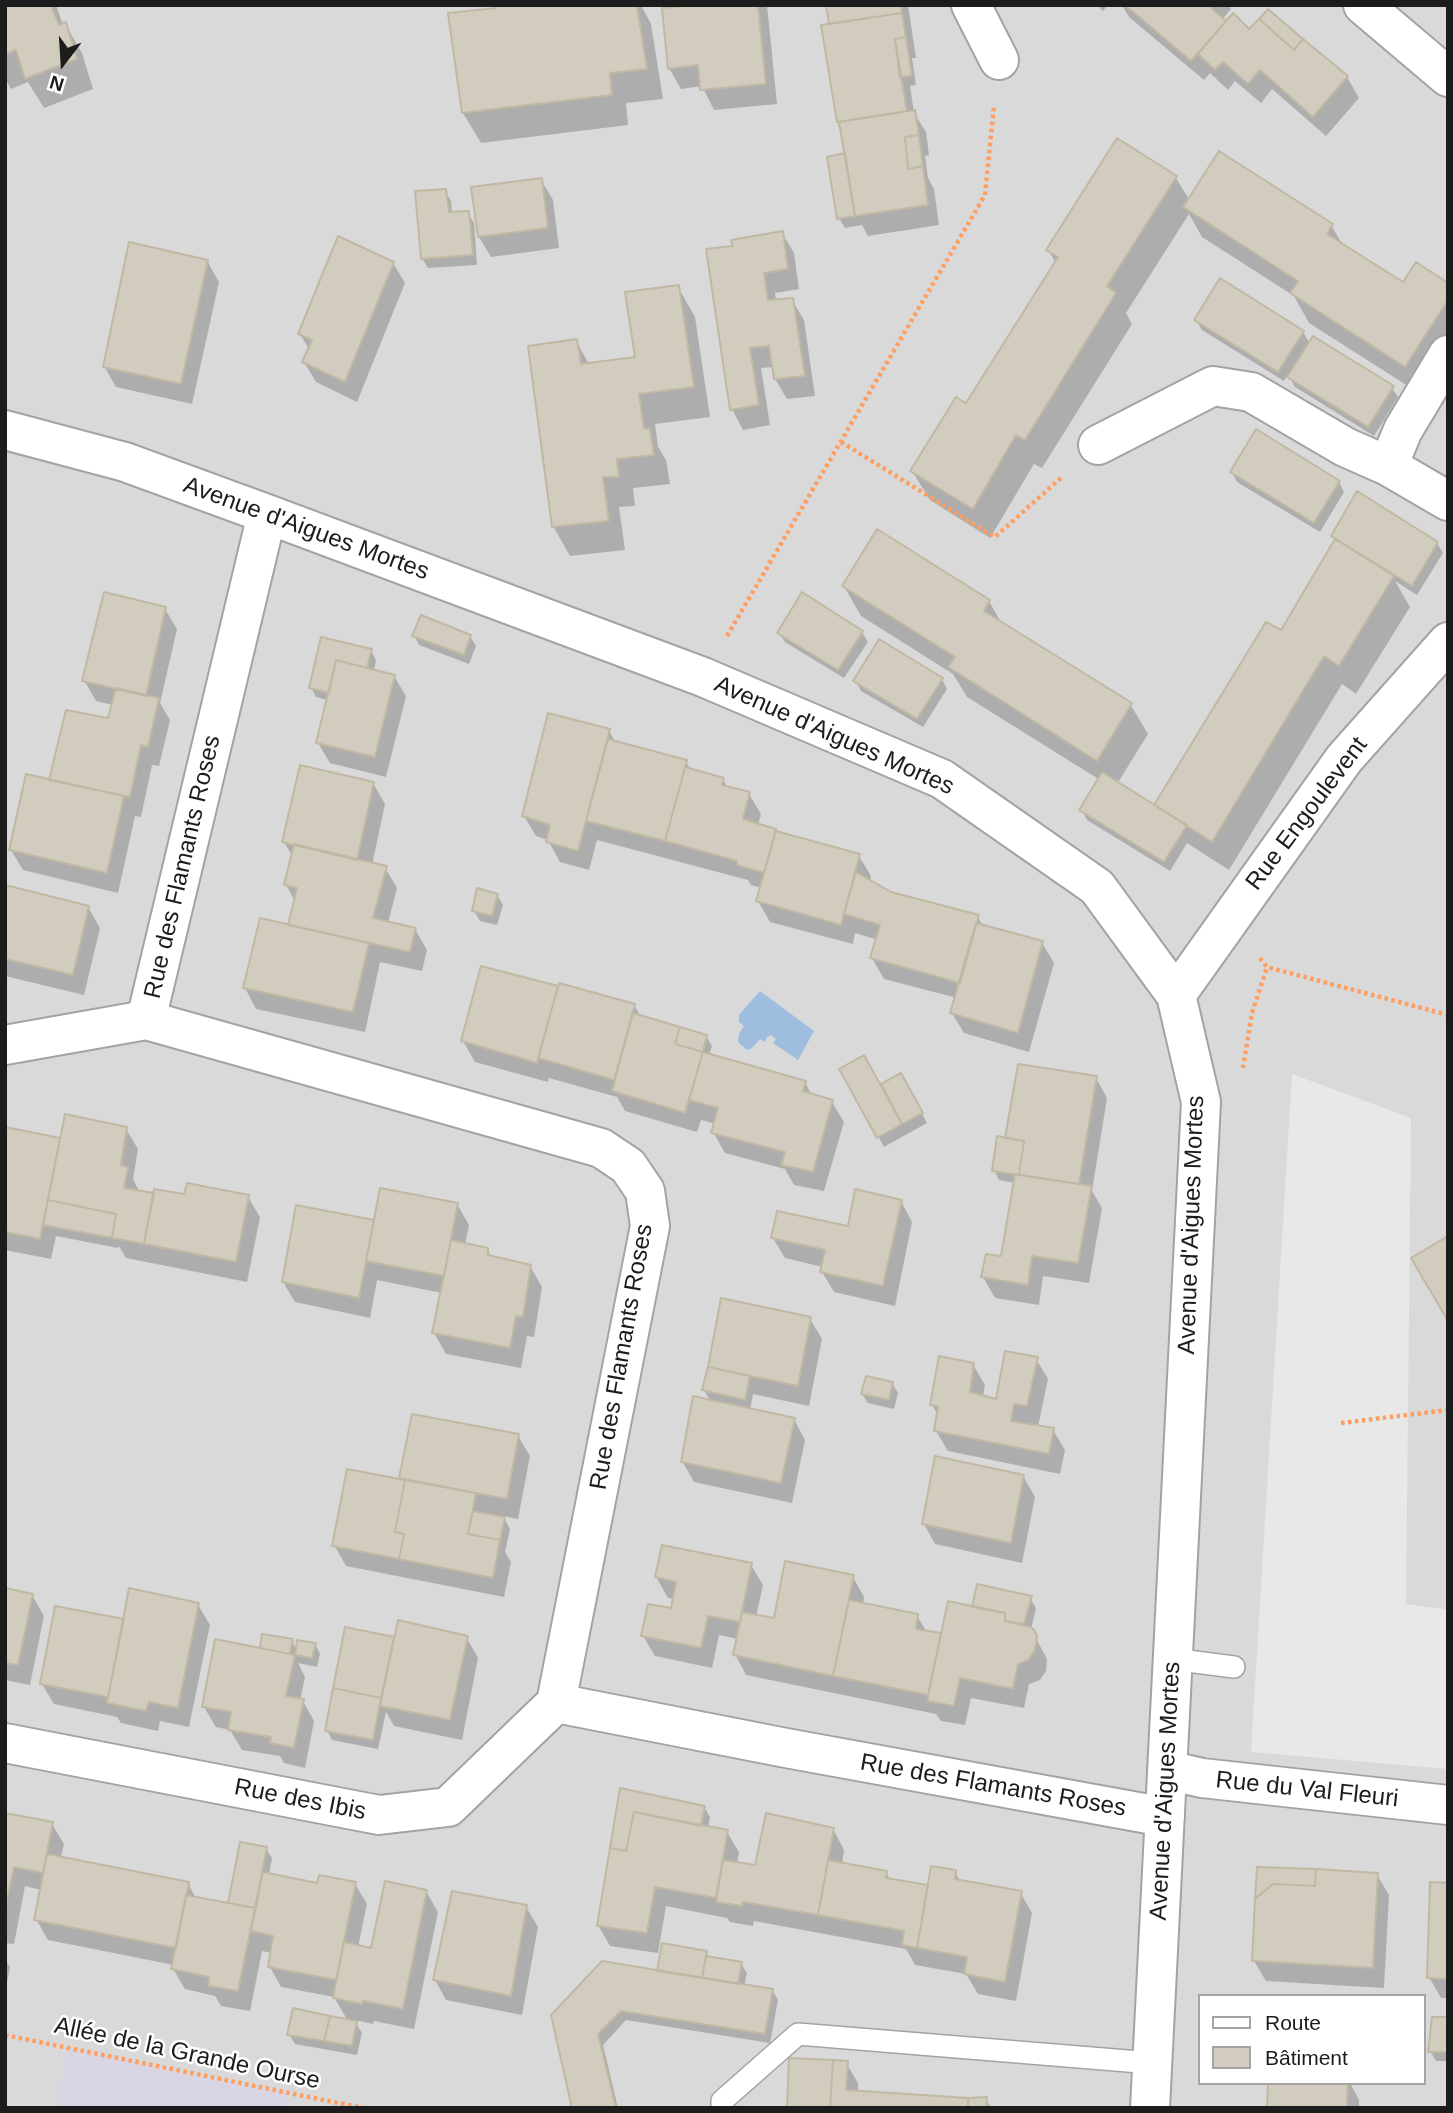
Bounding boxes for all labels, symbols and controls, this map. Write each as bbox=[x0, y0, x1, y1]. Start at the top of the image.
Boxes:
north arrow bbox=[28, 28, 98, 98]
text: N bbox=[47, 72, 66, 96]
street label: Avenue d'Aigues Mortes bbox=[179, 471, 433, 587]
street label: Avenue d'Aigues Mortes bbox=[710, 670, 958, 802]
street label: Rue des Flamants Roses bbox=[139, 732, 227, 1002]
street label: Rue Engoulevent bbox=[1240, 732, 1374, 896]
street label: Avenue d'Aigues Mortes bbox=[1173, 1095, 1211, 1355]
street label: Rue des Flamants Roses bbox=[584, 1222, 660, 1492]
street label: Avenue d'Aigues Mortes bbox=[1145, 1661, 1187, 1921]
street label: Rue des Flamants Roses bbox=[858, 1748, 1128, 1824]
street label: Rue du Val Fleuri bbox=[1214, 1766, 1400, 1814]
street label: Rue des Ibis bbox=[232, 1773, 368, 1827]
legend bbox=[1198, 1994, 1425, 2085]
text: Route bbox=[1265, 2011, 1321, 2034]
street label: Allée de la Grande Ourse bbox=[52, 2012, 322, 2096]
text: Bâtiment bbox=[1265, 2046, 1348, 2069]

